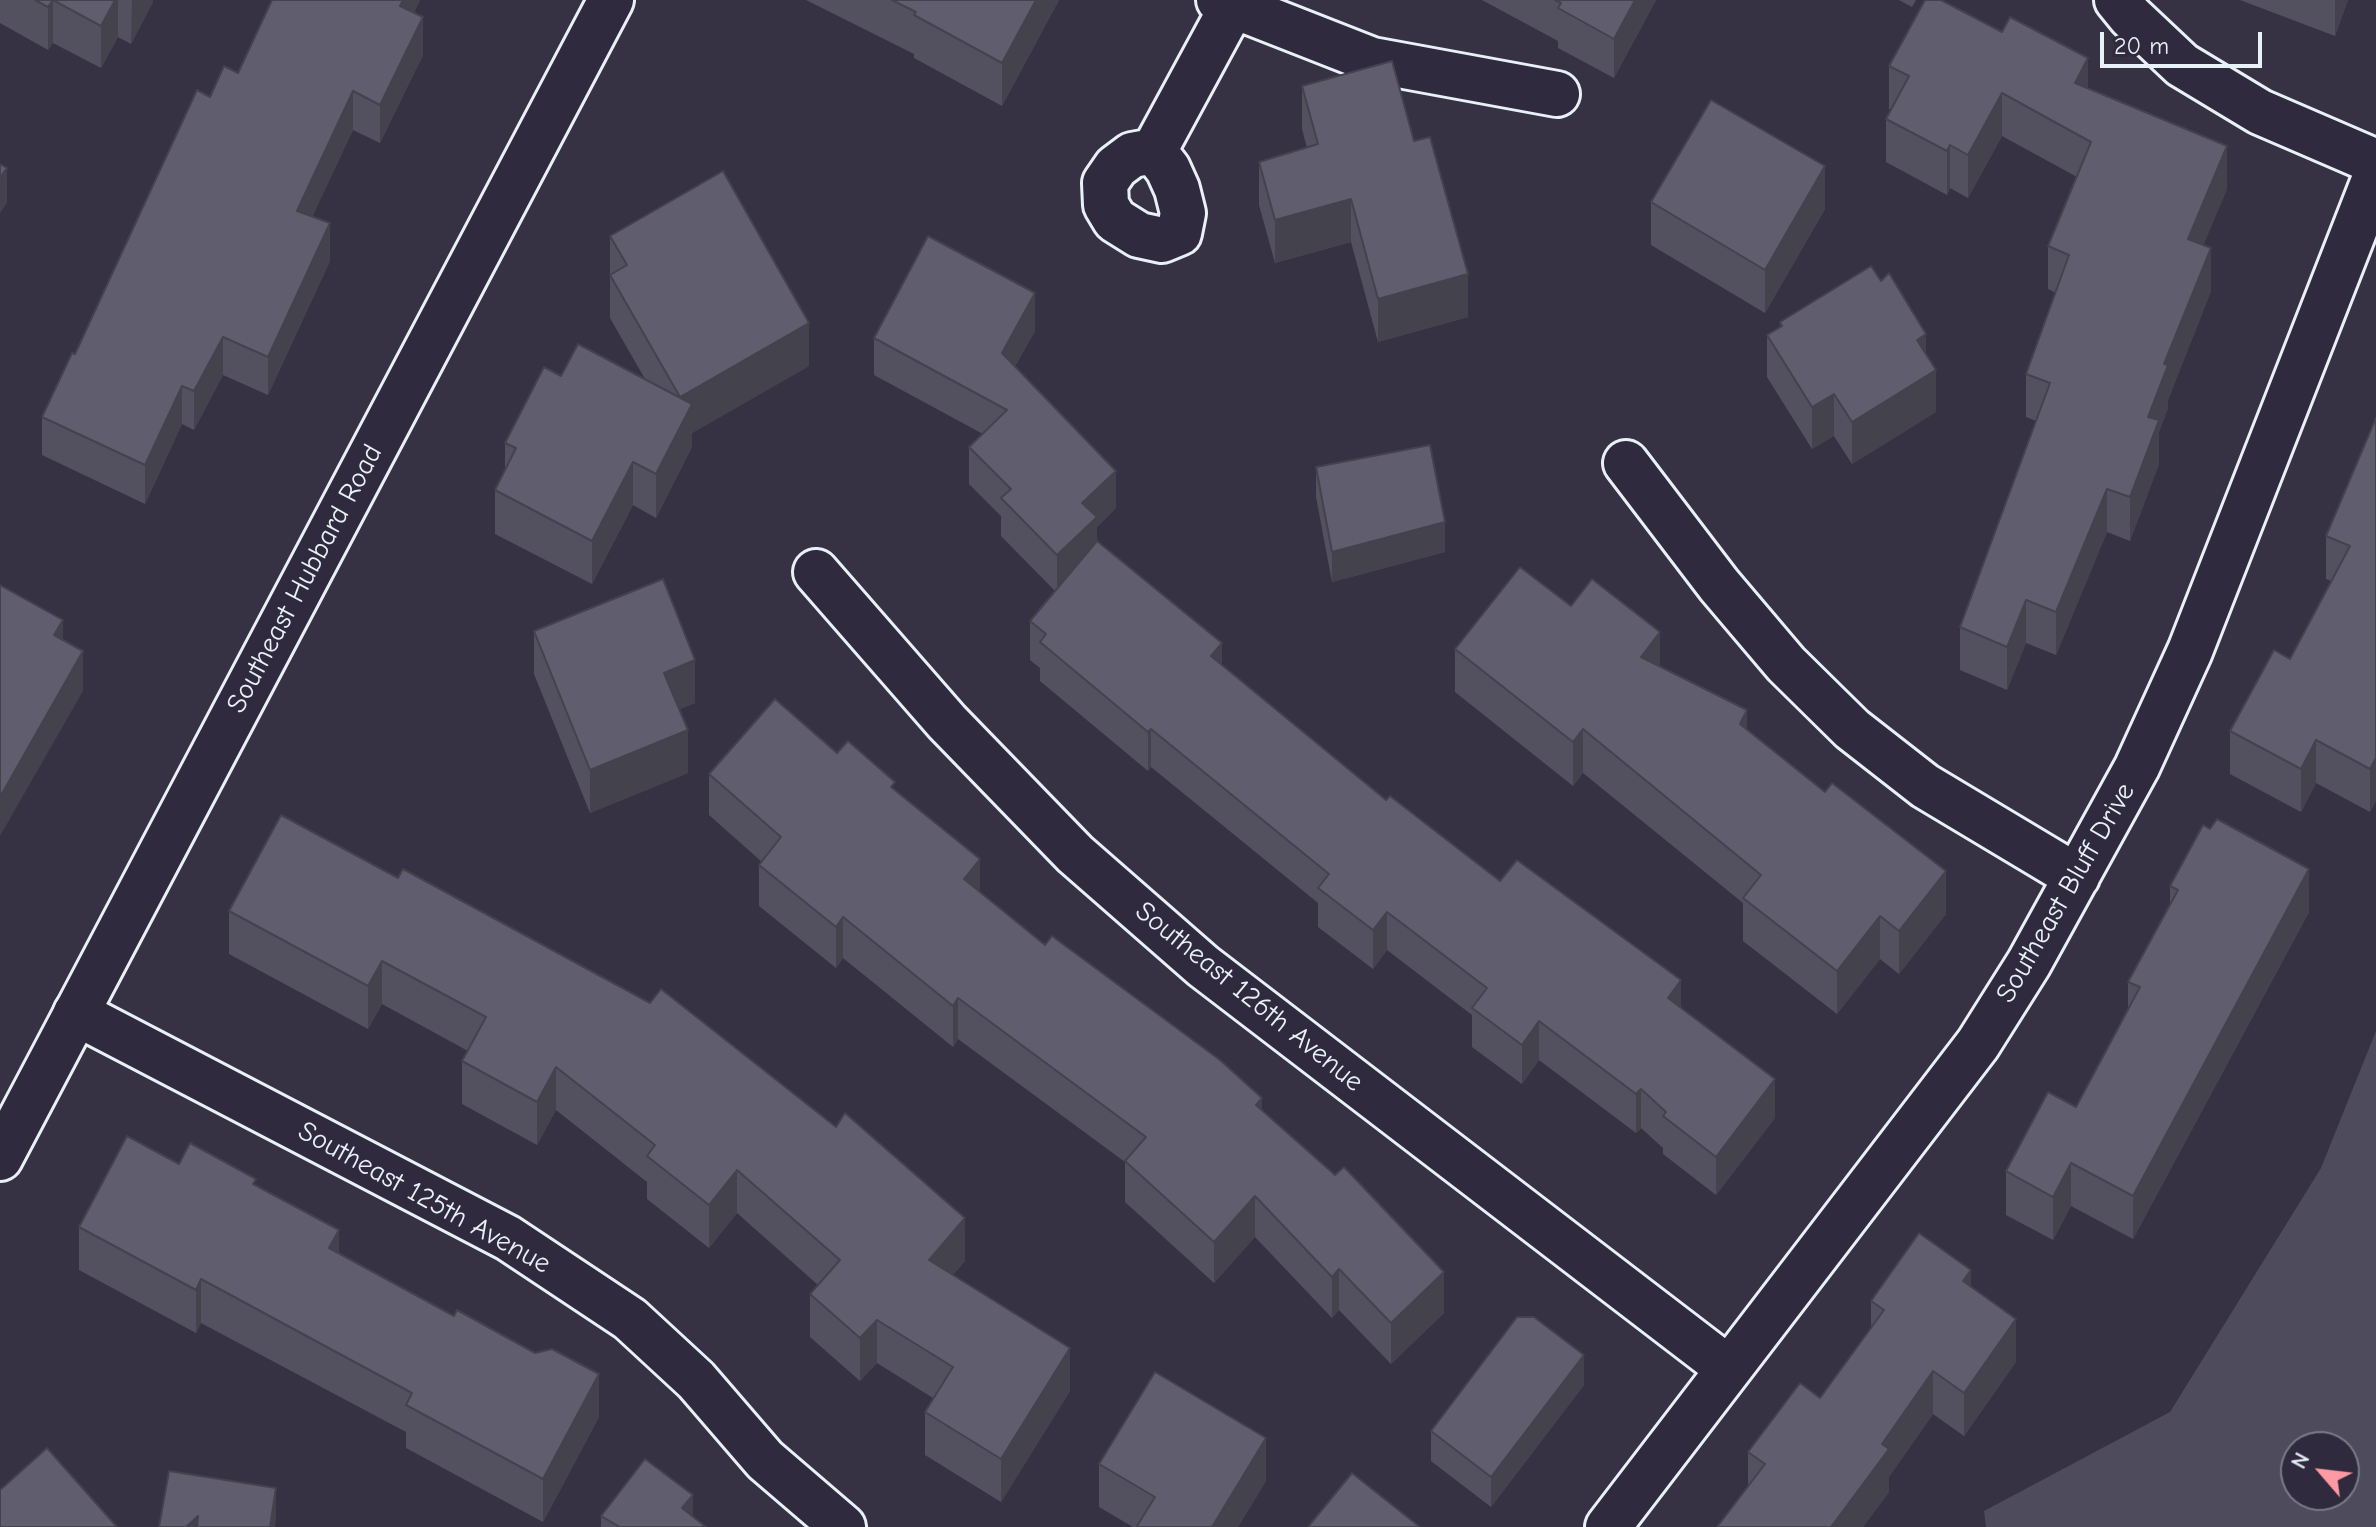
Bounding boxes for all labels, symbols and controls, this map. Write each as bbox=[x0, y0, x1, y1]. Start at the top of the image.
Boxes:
scale bar bbox=[2104, 16, 2266, 66]
text: 20 m bbox=[2114, 32, 2169, 60]
street label: Southeast Hubbard Road bbox=[220, 439, 390, 719]
street label: Southeast Bluff Drive bbox=[1989, 777, 2143, 1009]
street label: Southeast 126th Avenue bbox=[1128, 895, 1370, 1099]
street label: Southeast 125th Avenue bbox=[292, 1115, 556, 1281]
north arrow bbox=[2280, 1431, 2360, 1511]
text: N bbox=[2286, 1448, 2315, 1473]

